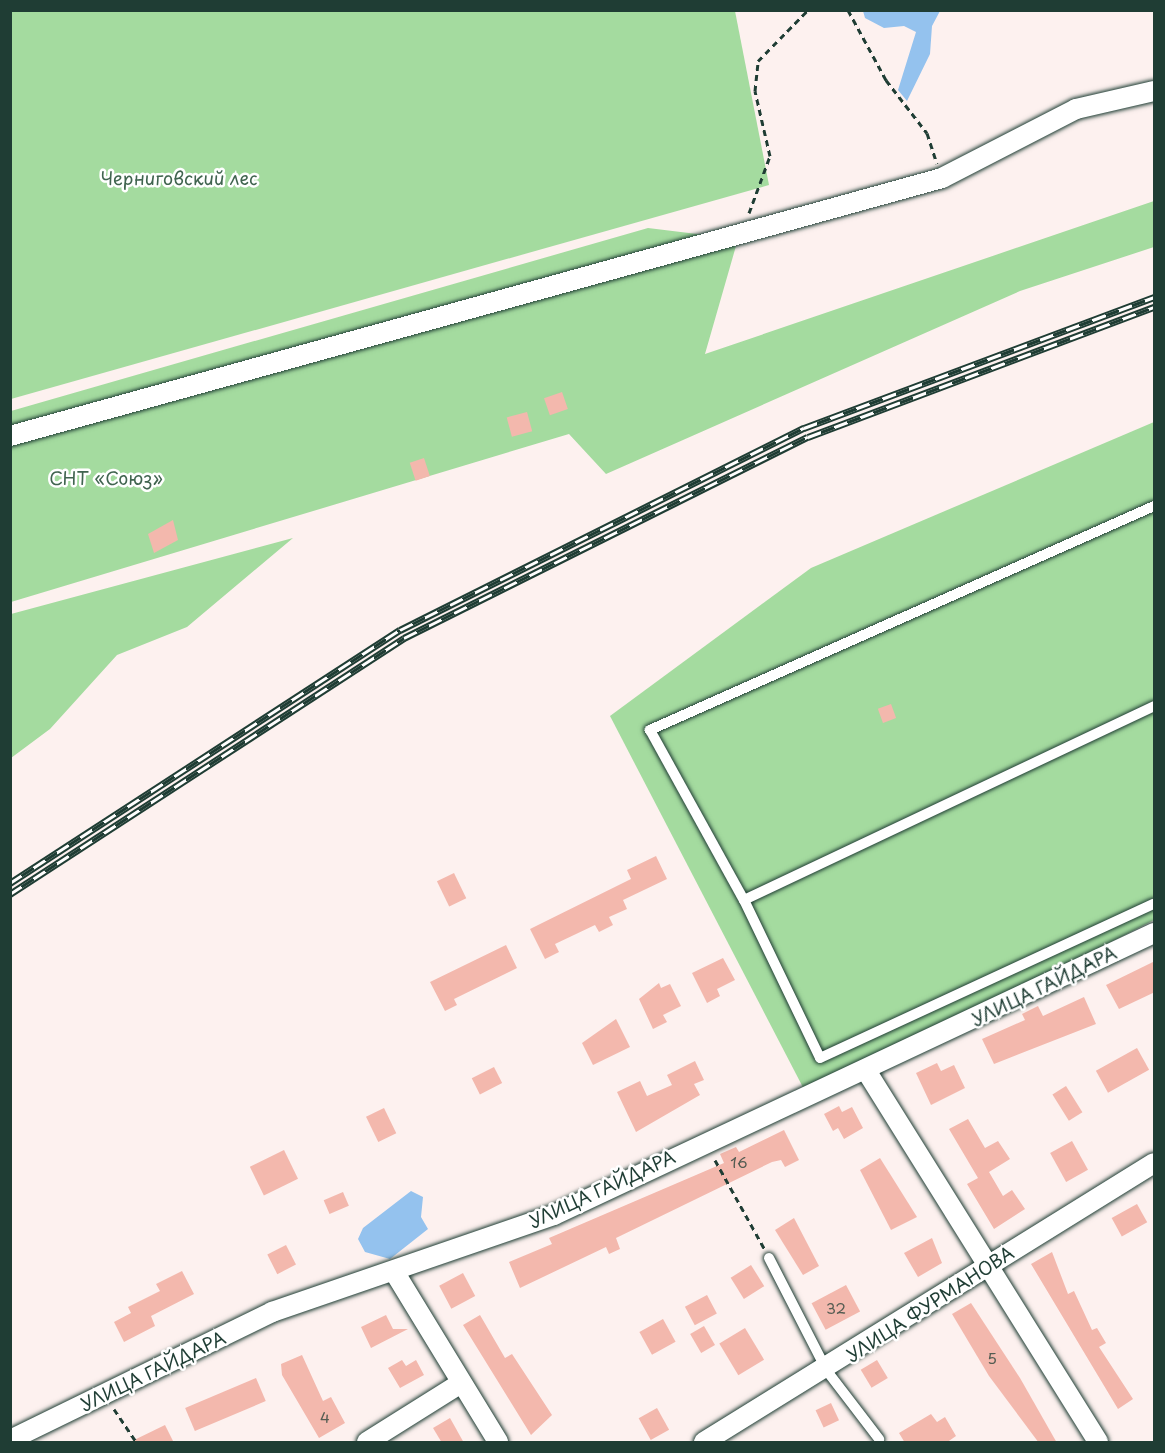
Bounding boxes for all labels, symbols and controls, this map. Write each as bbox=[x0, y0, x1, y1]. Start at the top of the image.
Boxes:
park label: Черниговский лес bbox=[100, 167, 258, 189]
park label: СНТ «Союз» bbox=[49, 467, 163, 489]
street label: УЛИЦА ГАЙДАРА bbox=[967, 941, 1121, 1031]
street label: УЛИЦА ГАЙДАРА bbox=[525, 1145, 679, 1233]
house number: 16 bbox=[730, 1153, 748, 1171]
street label: УЛИЦА ФУРМАНОВА bbox=[842, 1242, 1018, 1366]
house number: 32 bbox=[826, 1299, 846, 1317]
street label: УЛИЦА ГАЙДАРА bbox=[76, 1326, 230, 1416]
house number: 5 bbox=[987, 1349, 997, 1367]
house number: 4 bbox=[320, 1408, 330, 1426]

